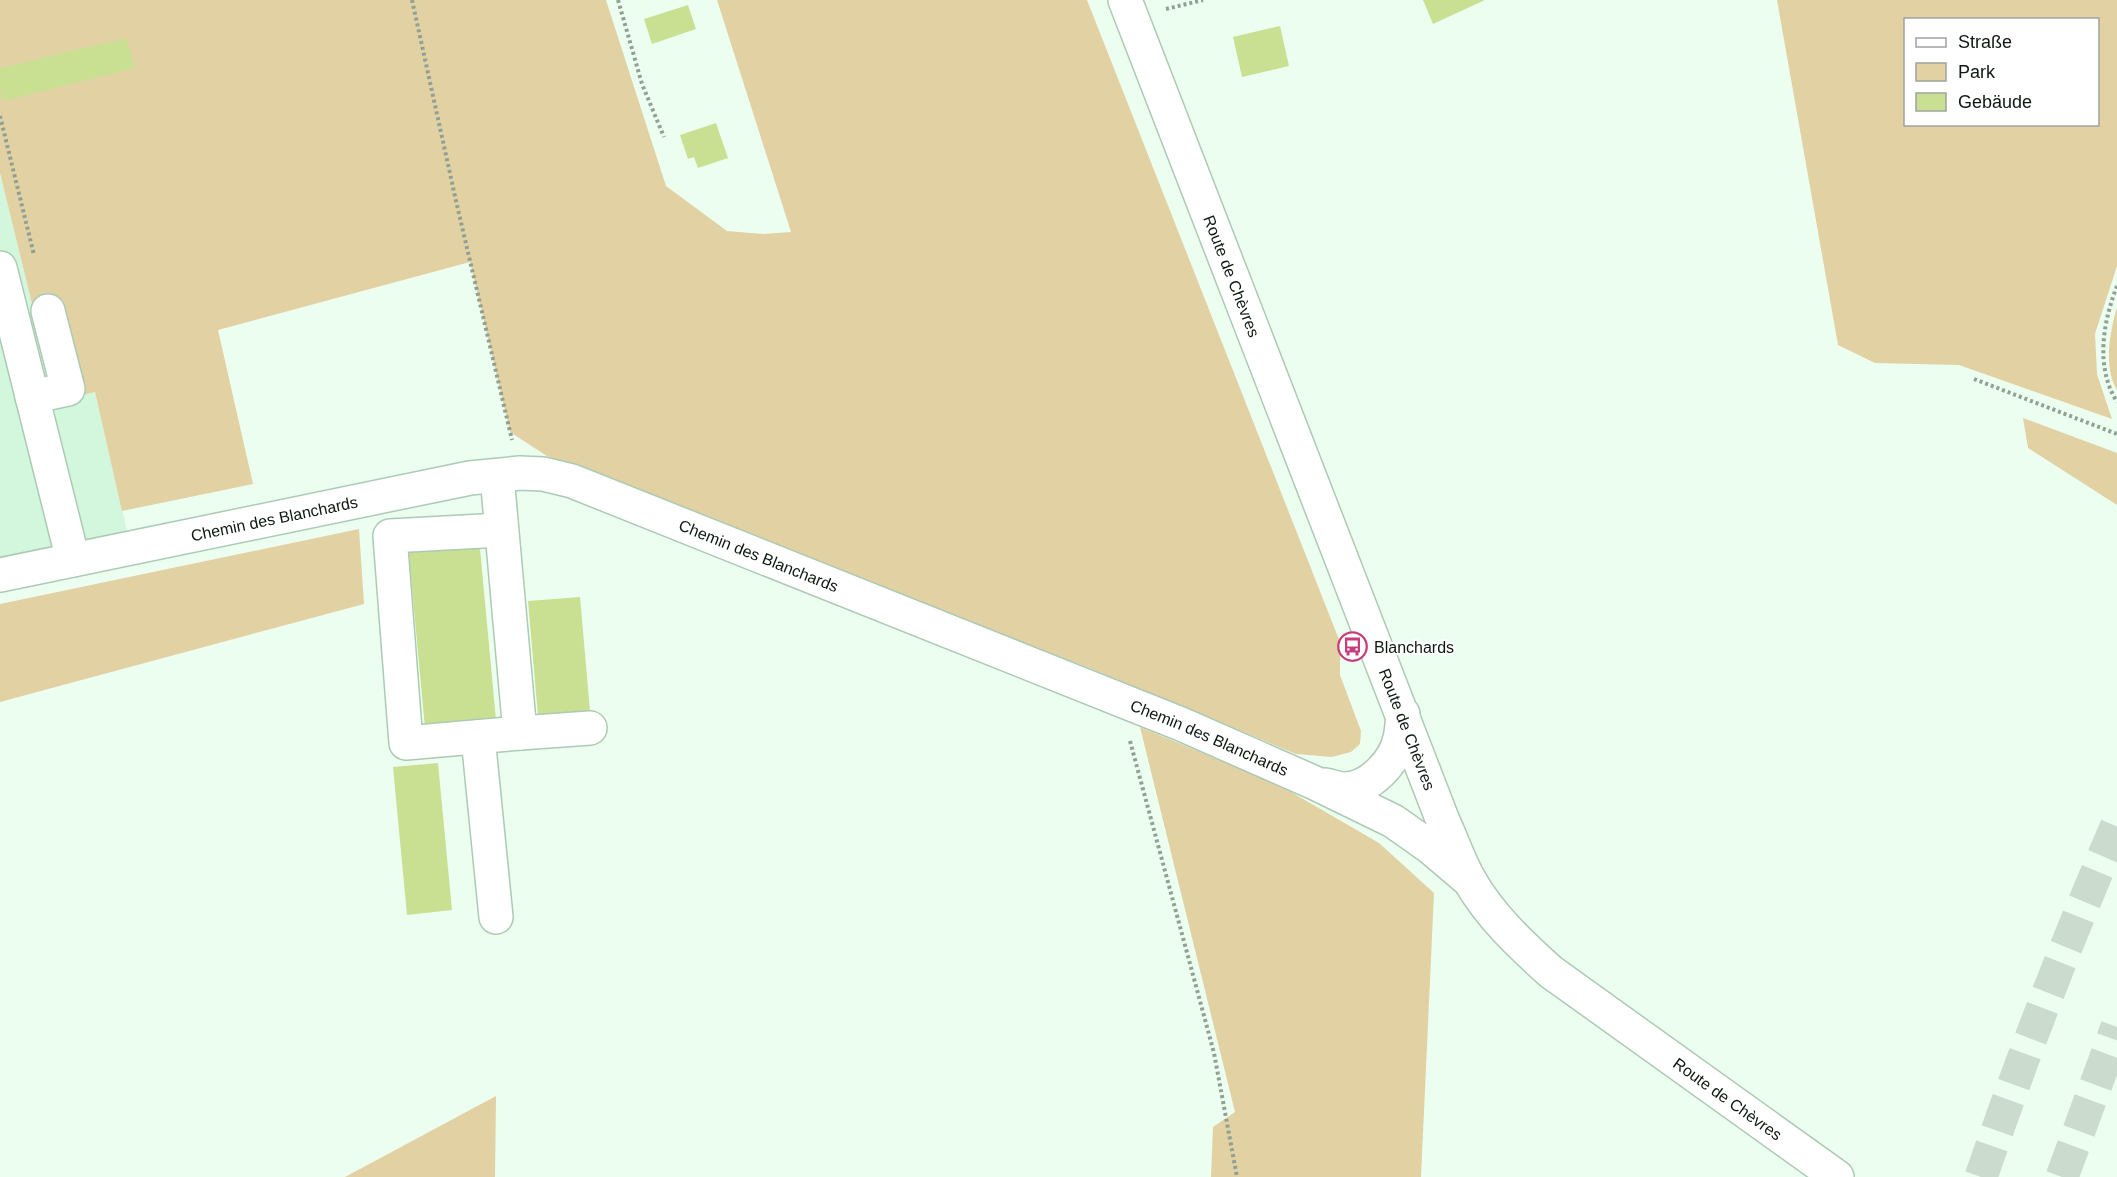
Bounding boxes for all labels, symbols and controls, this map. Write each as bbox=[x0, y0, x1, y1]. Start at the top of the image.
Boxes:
legend bbox=[1904, 18, 2099, 126]
text: Straße bbox=[1958, 32, 2012, 52]
text: Park bbox=[1958, 62, 1996, 82]
text: Gebäude bbox=[1958, 92, 2032, 112]
street label: Route de Chèvres bbox=[1201, 213, 1263, 339]
street label: Chemin des Blanchards bbox=[189, 493, 359, 544]
street label: Chemin des Blanchards bbox=[677, 516, 841, 595]
bus stop icon: Blanchards bbox=[1337, 631, 1369, 663]
place label: Blanchards bbox=[1374, 639, 1454, 656]
street label: Route de Chèvres bbox=[1376, 666, 1439, 792]
street label: Chemin des Blanchards bbox=[1128, 696, 1291, 779]
street label: Route de Chèvres bbox=[1670, 1054, 1785, 1143]

